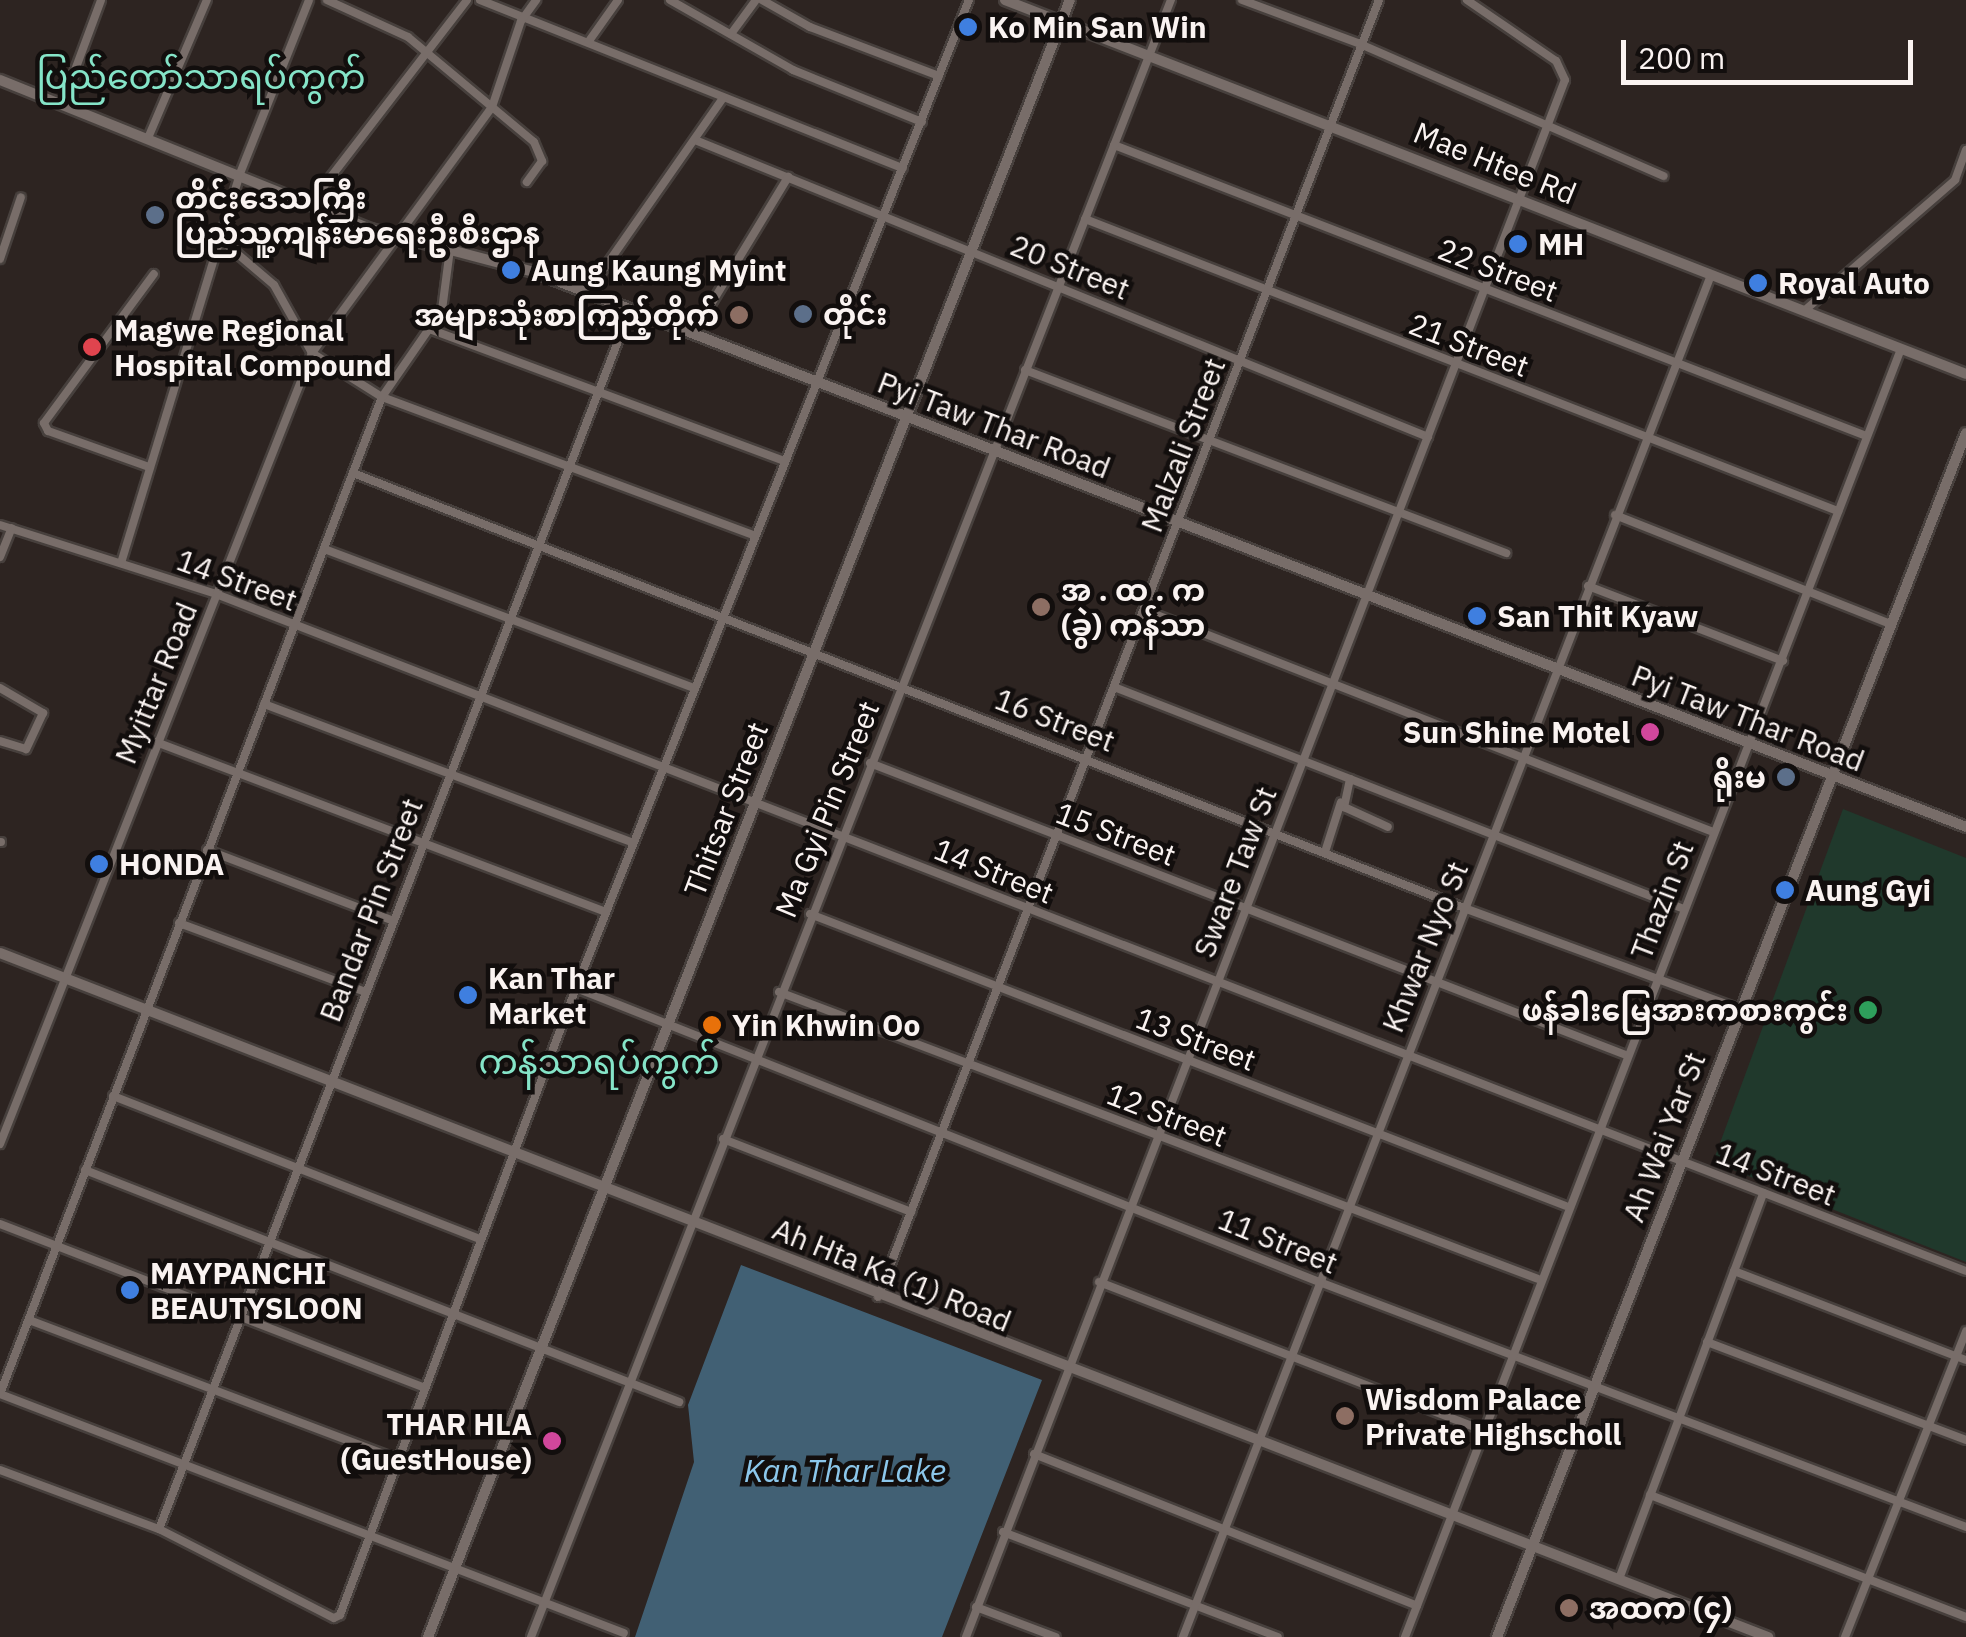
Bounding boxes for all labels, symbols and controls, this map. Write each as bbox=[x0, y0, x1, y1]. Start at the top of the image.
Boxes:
place label: Ko Min San Win bbox=[988, 9, 1207, 45]
marker: Ko Min San Win bbox=[957, 16, 979, 38]
scale bar bbox=[1626, 20, 1918, 82]
text: 200 m bbox=[1638, 38, 1725, 77]
district label: ပြည်တော်သာရပ်ကွက် bbox=[36, 55, 366, 97]
street label: Mae Htee Rd bbox=[1409, 114, 1581, 212]
place label: တိုင်းဒေသကြီး ပြည်သူ့ကျန်းမာရေးဦးစီးဌာန bbox=[175, 180, 540, 250]
marker: တိုင်းဒေသကြီး ပြည်သူ့ကျန်းမာရေးဦးစီးဌာန bbox=[144, 204, 166, 226]
place label: MH bbox=[1538, 226, 1584, 262]
street label: 20 Street bbox=[1005, 227, 1135, 307]
street label: 22 Street bbox=[1433, 231, 1563, 309]
marker: MH bbox=[1507, 233, 1529, 255]
place label: Aung Kaung Myint bbox=[531, 252, 787, 288]
marker: Aung Kaung Myint bbox=[500, 259, 522, 281]
place label: Royal Auto bbox=[1778, 265, 1930, 301]
marker: Royal Auto bbox=[1747, 272, 1769, 294]
place label: တိုင်း bbox=[823, 296, 888, 332]
place label: အများသုံးစာကြည့်တိုက် bbox=[414, 297, 719, 333]
marker: တိုင်း bbox=[792, 303, 814, 325]
marker: အများသုံးစာကြည့်တိုက် bbox=[728, 304, 750, 326]
street label: 21 Street bbox=[1404, 306, 1534, 384]
place label: Magwe Regional Hospital Compound bbox=[114, 312, 392, 382]
marker: Magwe Regional Hospital Compound bbox=[79, 334, 105, 360]
street label: Malzali Street bbox=[1133, 353, 1233, 537]
street label: Pyi Taw Thar Road bbox=[873, 364, 1115, 486]
street label: 14 Street bbox=[172, 542, 302, 618]
place label: အ . ထ . က (ခွဲ) ကန်သာ bbox=[1061, 572, 1205, 642]
marker: အ . ထ . က (ခွဲ) ကန်သာ bbox=[1030, 596, 1052, 618]
street label: Myittar Road bbox=[107, 597, 205, 769]
place label: San Thit Kyaw bbox=[1497, 598, 1698, 634]
marker: San Thit Kyaw bbox=[1466, 605, 1488, 627]
street label: Pyi Taw Thar Road bbox=[1627, 657, 1869, 779]
street label: 16 Street bbox=[990, 681, 1120, 759]
street label: Ma Gyi Pin Street bbox=[767, 696, 887, 922]
place label: Sun Shine Motel bbox=[1403, 714, 1630, 750]
street label: Thitsar Street bbox=[676, 717, 776, 901]
marker: Sun Shine Motel bbox=[1639, 721, 1661, 743]
place label: ရိုးမ bbox=[1713, 759, 1766, 795]
marker: ရိုးမ bbox=[1775, 766, 1797, 788]
street label: Sware Taw St bbox=[1186, 782, 1284, 962]
street label: Bandar Pin Street bbox=[312, 793, 430, 1027]
street label: 15 Street bbox=[1051, 795, 1181, 873]
street label: 14 Street bbox=[929, 831, 1059, 911]
street label: Thazin St bbox=[1623, 836, 1701, 964]
place label: HONDA bbox=[119, 846, 224, 882]
marker: HONDA bbox=[88, 853, 110, 875]
street label: Khwar Nyo St bbox=[1374, 857, 1476, 1037]
place label: Aung Gyi bbox=[1805, 872, 1931, 908]
marker: Aung Gyi bbox=[1774, 879, 1796, 901]
place label: Kan Thar Market bbox=[488, 960, 615, 1030]
marker: Kan Thar Market bbox=[457, 984, 479, 1006]
place label: ဖန်ခါးမြေအားကစားကွင်း bbox=[1522, 992, 1848, 1028]
marker: ဖန်ခါးမြေအားကစားကွင်း bbox=[1857, 999, 1879, 1021]
street label: 13 Street bbox=[1131, 1000, 1261, 1078]
place label: Yin Khwin Oo bbox=[732, 1007, 920, 1043]
marker: Yin Khwin Oo bbox=[701, 1014, 723, 1036]
district label: ကန်သာရပ်ကွက် bbox=[478, 1040, 720, 1082]
street label: Ah Wai Yar St bbox=[1615, 1047, 1713, 1227]
street label: 12 Street bbox=[1102, 1076, 1232, 1154]
street label: 14 Street bbox=[1711, 1135, 1841, 1213]
street label: 11 Street bbox=[1213, 1201, 1343, 1281]
street label: Ah Hta Ka (1) Road bbox=[768, 1211, 1016, 1339]
place label: MAYPANCHI BEAUTYSLOON bbox=[150, 1255, 363, 1326]
marker: MAYPANCHI BEAUTYSLOON bbox=[119, 1279, 141, 1301]
place label: Wisdom Palace Private Highscholl bbox=[1365, 1381, 1621, 1452]
marker: Wisdom Palace Private Highscholl bbox=[1334, 1405, 1356, 1427]
place label: THAR HLA (GuestHouse) bbox=[341, 1406, 532, 1476]
marker: THAR HLA (GuestHouse) bbox=[541, 1430, 563, 1452]
water label: Kan Thar Lake bbox=[744, 1451, 946, 1489]
place label: အထက (၄) bbox=[1589, 1590, 1732, 1626]
marker: အထက (၄) bbox=[1558, 1597, 1580, 1619]

